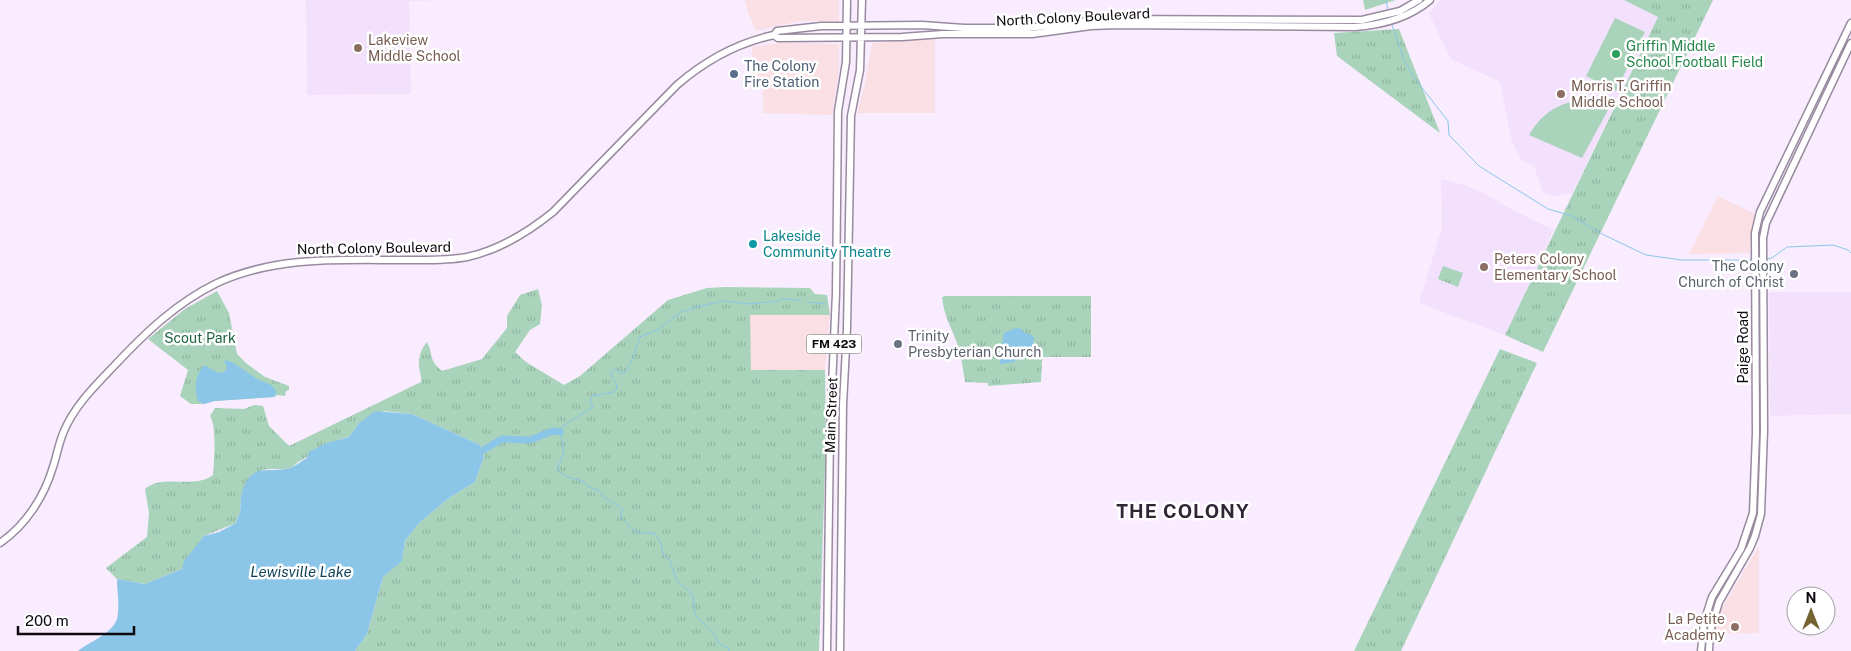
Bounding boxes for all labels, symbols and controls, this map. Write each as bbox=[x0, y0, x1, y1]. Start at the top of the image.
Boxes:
street label: North Colony Boulevard bbox=[996, 5, 1150, 29]
place label: Lakeview Middle School bbox=[368, 32, 461, 64]
place label: Griffin Middle School Football Field bbox=[1626, 38, 1763, 70]
marker: Lakeview Middle School bbox=[352, 42, 364, 54]
marker: Griffin Middle School Football Field bbox=[1610, 48, 1622, 60]
place label: The Colony Fire Station bbox=[744, 58, 819, 90]
marker: The Colony Fire Station bbox=[728, 68, 740, 80]
place label: Morris T. Griffin Middle School bbox=[1571, 78, 1671, 110]
marker: Morris T. Griffin Middle School bbox=[1555, 88, 1567, 100]
place label: Lakeside Community Theatre bbox=[763, 228, 891, 260]
marker: Lakeside Community Theatre bbox=[747, 238, 759, 250]
street label: North Colony Boulevard bbox=[297, 239, 451, 257]
place label: Peters Colony Elementary School bbox=[1494, 251, 1617, 283]
place label: The Colony Church of Christ bbox=[1678, 258, 1785, 290]
marker: Peters Colony Elementary School bbox=[1478, 261, 1490, 273]
marker: The Colony Church of Christ bbox=[1788, 268, 1800, 280]
street label: Paige Road bbox=[1735, 311, 1751, 383]
place label: Trinity Presbyterian Church bbox=[908, 328, 1041, 360]
park label: Scout Park bbox=[164, 330, 236, 346]
road number: FM 423 bbox=[806, 334, 862, 354]
marker: Trinity Presbyterian Church bbox=[892, 338, 904, 350]
street label: Main Street bbox=[822, 377, 840, 453]
district label: THE COLONY bbox=[1116, 500, 1250, 522]
water label: Lewisville Lake bbox=[250, 563, 352, 580]
north arrow bbox=[1786, 586, 1836, 636]
text: N bbox=[1806, 590, 1816, 606]
scale bar bbox=[18, 604, 134, 636]
place label: La Petite Academy bbox=[1664, 611, 1725, 643]
text: 200 m bbox=[25, 612, 69, 629]
marker: La Petite Academy bbox=[1729, 621, 1741, 633]

